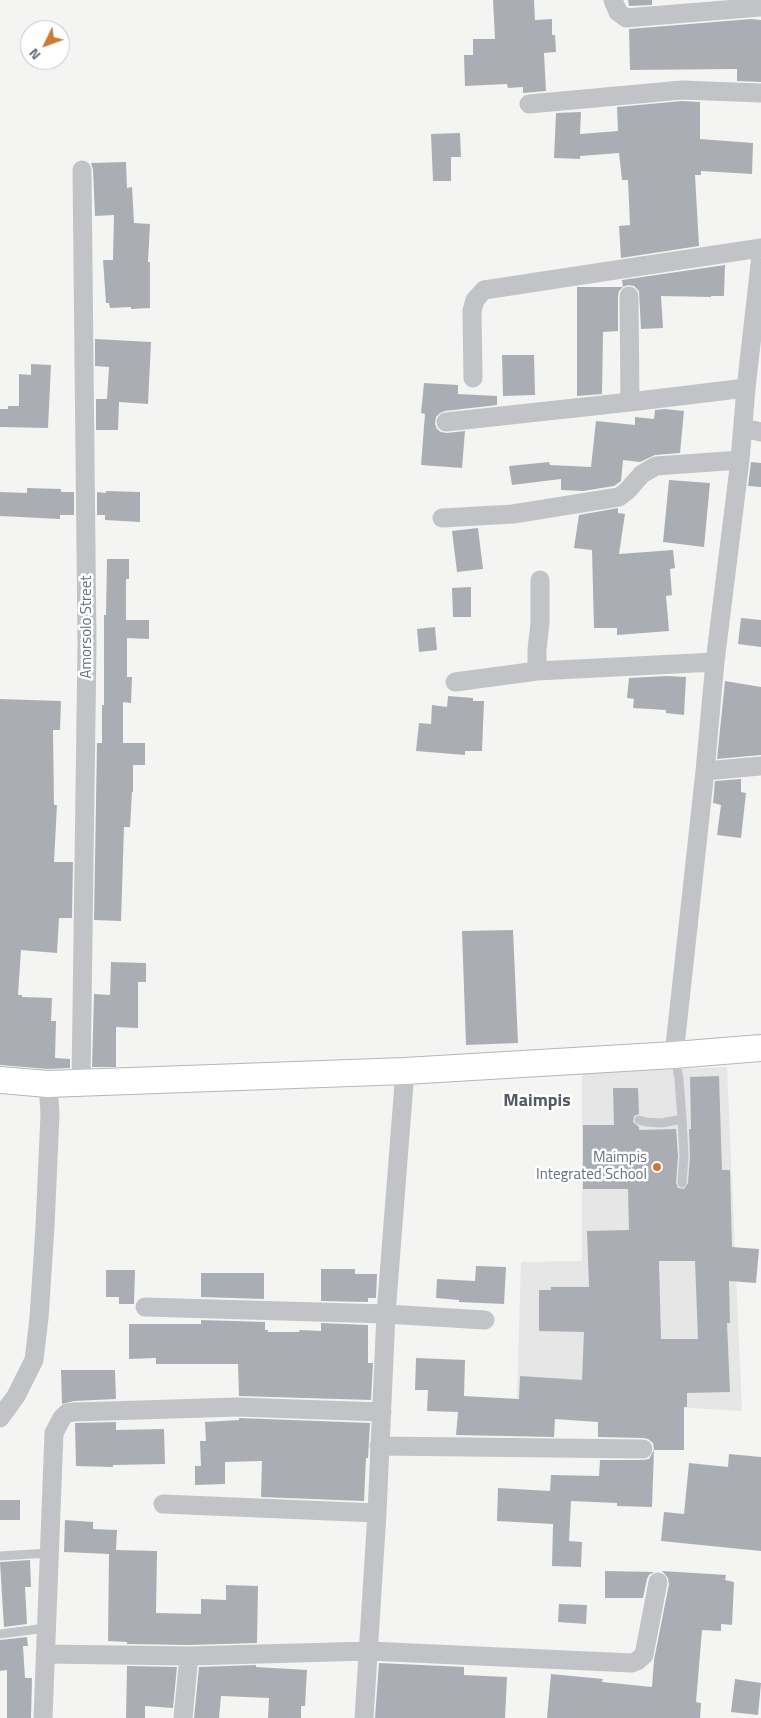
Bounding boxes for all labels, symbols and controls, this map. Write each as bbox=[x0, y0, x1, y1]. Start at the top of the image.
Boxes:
north arrow bbox=[20, 20, 70, 70]
text: N bbox=[23, 44, 45, 65]
street label: Amorsolo Street bbox=[78, 576, 96, 678]
district label: Maimpis bbox=[503, 1091, 571, 1113]
place label: Maimpis Integrated School bbox=[536, 1149, 647, 1184]
marker: Maimpis Integrated School bbox=[651, 1161, 663, 1173]

